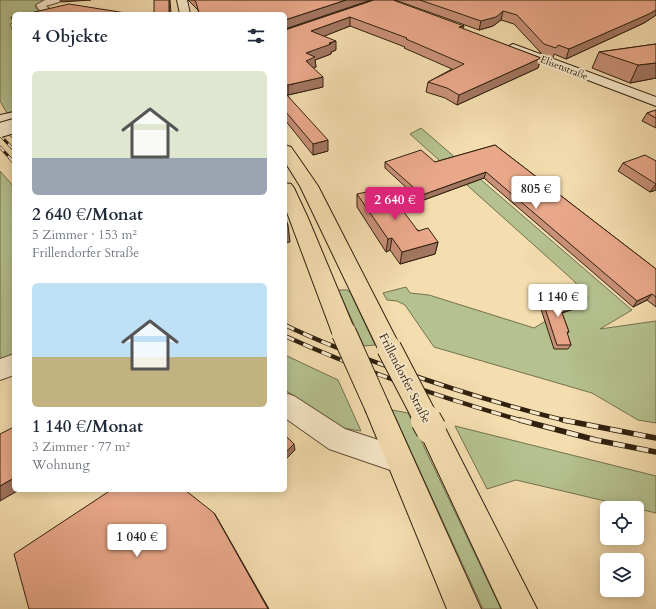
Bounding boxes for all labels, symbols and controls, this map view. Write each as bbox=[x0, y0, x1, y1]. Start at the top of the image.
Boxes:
text: 4 Objekte bbox=[32, 25, 108, 48]
icon: filters bbox=[245, 25, 267, 47]
street label: Elisenstraße bbox=[538, 52, 590, 84]
icon: home bbox=[114, 97, 186, 169]
pin: 805 € bbox=[508, 176, 564, 210]
text: 805 € bbox=[520, 180, 552, 198]
pin: 2 640 € bbox=[358, 187, 432, 221]
text: 2 640 € bbox=[374, 191, 416, 209]
text: 2 640 €/Monat bbox=[32, 203, 143, 226]
text: 5 Zimmer · 153 m² bbox=[32, 226, 137, 244]
text: Frillendorfer Straße bbox=[32, 244, 139, 262]
pin: 1 140 € bbox=[521, 284, 595, 318]
text: 1 140 € bbox=[537, 288, 579, 306]
icon: home bbox=[114, 309, 186, 381]
street label: Frillendorfer Straße bbox=[375, 330, 435, 426]
text: 1 140 €/Monat bbox=[32, 415, 143, 438]
text: 3 Zimmer · 77 m² bbox=[32, 438, 130, 456]
text: Wohnung bbox=[32, 456, 90, 474]
map controls bbox=[600, 501, 644, 597]
button: locate bbox=[600, 501, 644, 545]
pin: 1 040 € bbox=[100, 524, 174, 558]
text: 1 040 € bbox=[116, 528, 158, 546]
button: layers bbox=[600, 553, 644, 597]

